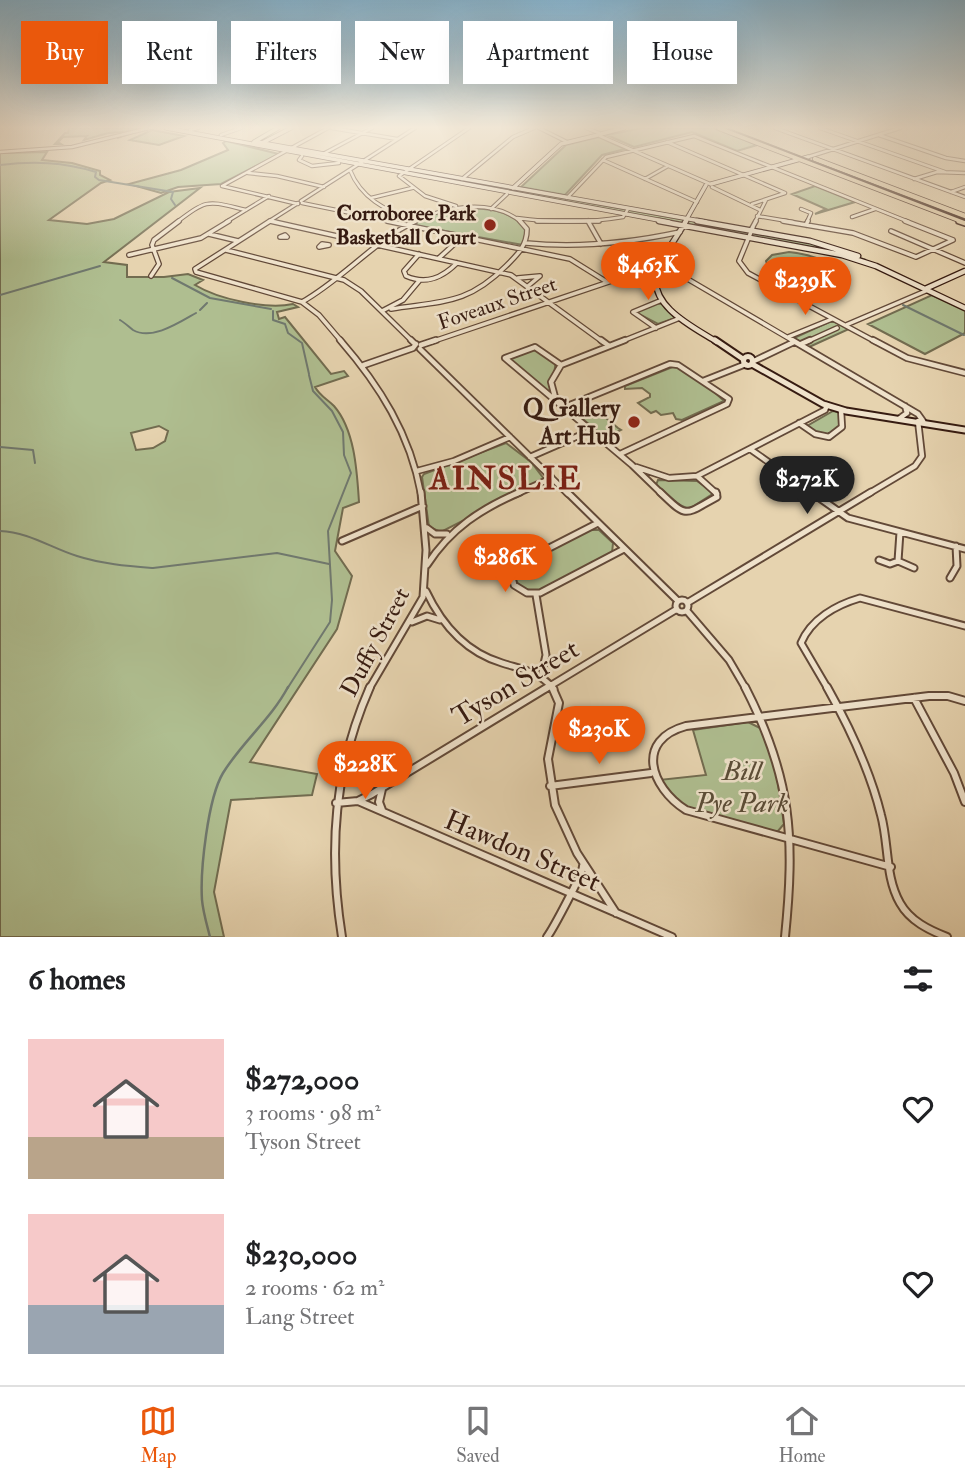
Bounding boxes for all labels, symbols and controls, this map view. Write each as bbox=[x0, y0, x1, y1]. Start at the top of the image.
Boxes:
chip: Buy bbox=[21, 21, 108, 84]
chip: Rent bbox=[122, 21, 217, 84]
chip: Filters bbox=[231, 21, 341, 84]
chip: New bbox=[355, 21, 449, 84]
chip: Apartment bbox=[463, 21, 613, 84]
chip: House bbox=[627, 21, 737, 84]
place label: Corroboree Park Basketball Court bbox=[336, 200, 477, 251]
marker: Corroboree Park Basketball Court bbox=[482, 217, 498, 233]
pin: $463K bbox=[599, 243, 697, 302]
text: $463K bbox=[617, 250, 679, 279]
pin: $239K bbox=[756, 258, 854, 317]
text: $239K bbox=[774, 265, 836, 294]
street label: Foveaux Street bbox=[434, 270, 560, 336]
place label: Q Gallery Art Hub bbox=[523, 393, 621, 452]
marker: Q Gallery Art Hub bbox=[626, 414, 642, 430]
pin: $272K bbox=[758, 456, 856, 516]
district label: AINSLIE bbox=[428, 459, 582, 499]
text: $272K bbox=[776, 464, 838, 493]
pin: $286K bbox=[456, 534, 554, 594]
text: $286K bbox=[473, 542, 537, 571]
street label: Duffy Street bbox=[334, 582, 417, 702]
street label: Tyson Street bbox=[446, 632, 585, 735]
pin: $230K bbox=[550, 706, 648, 766]
text: $230K bbox=[568, 714, 630, 743]
pin: $228K bbox=[316, 742, 414, 801]
text: $228K bbox=[333, 749, 397, 778]
park label: Bill Pye Park bbox=[694, 754, 789, 821]
street label: Hawdon Street bbox=[439, 803, 606, 900]
icon: filters bbox=[899, 960, 937, 998]
text: 6 homes bbox=[28, 961, 126, 998]
text: $272,000 bbox=[245, 1061, 359, 1098]
icon: home bbox=[84, 1067, 168, 1151]
icon: heart bbox=[899, 1090, 937, 1128]
text: 3 rooms · 98 m² bbox=[245, 1098, 381, 1127]
text: Tyson Street bbox=[245, 1127, 361, 1156]
text: $230,000 bbox=[245, 1236, 357, 1273]
icon: home bbox=[84, 1242, 168, 1326]
icon: heart bbox=[899, 1265, 937, 1303]
text: 2 rooms · 62 m² bbox=[245, 1273, 384, 1302]
text: Lang Street bbox=[245, 1302, 355, 1331]
tab: Map bbox=[139, 1402, 177, 1468]
tab: Saved bbox=[456, 1402, 500, 1468]
tab: Home bbox=[778, 1402, 826, 1468]

